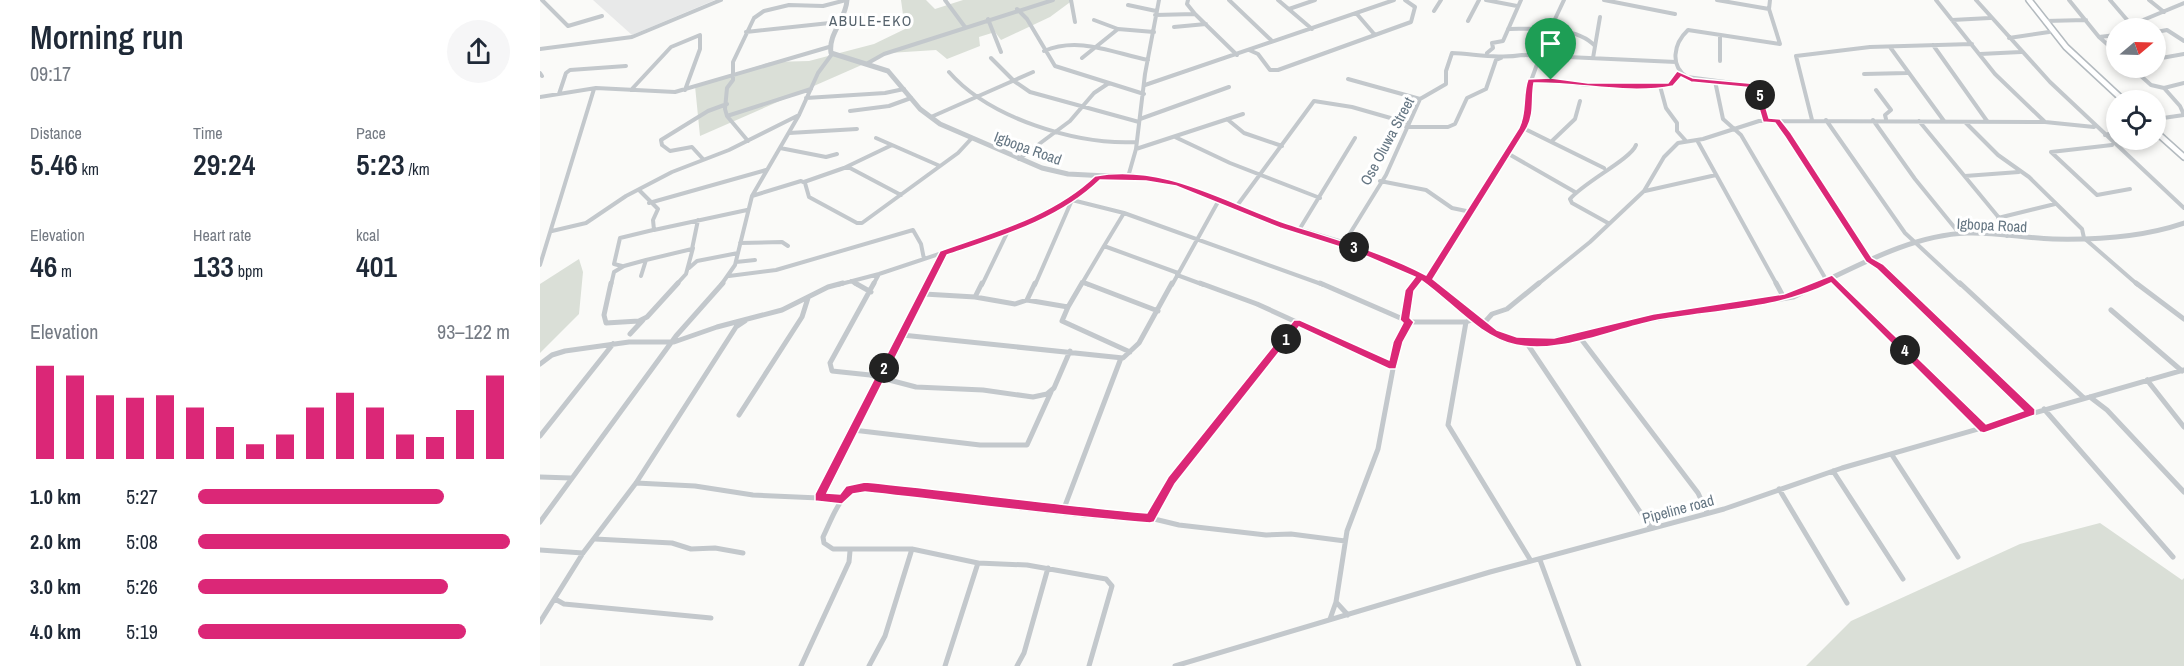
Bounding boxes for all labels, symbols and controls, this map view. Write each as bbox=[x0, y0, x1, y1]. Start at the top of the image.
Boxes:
district label: ABULE-EKO bbox=[828, 10, 913, 31]
text: Morning run bbox=[30, 15, 184, 59]
pin bbox=[1525, 18, 1576, 80]
north arrow bbox=[2106, 18, 2166, 78]
map controls bbox=[2106, 18, 2166, 150]
button: share bbox=[447, 20, 510, 83]
icon: arrive bbox=[1534, 27, 1567, 60]
text: 09:17 bbox=[30, 60, 71, 87]
pin: 5 bbox=[1745, 80, 1775, 110]
text: 5 bbox=[1756, 84, 1764, 106]
button: locate bbox=[2106, 90, 2166, 150]
street label: Ose Oluwa Street bbox=[1355, 93, 1419, 189]
text: Distance bbox=[30, 122, 82, 144]
text: Time bbox=[193, 122, 223, 144]
text: Pace bbox=[356, 122, 386, 144]
street label: Igbopa Road bbox=[991, 126, 1065, 170]
text: 5.46 bbox=[30, 144, 78, 184]
text: 29:24 bbox=[193, 144, 255, 184]
text: 5:23 bbox=[356, 144, 405, 184]
text: km bbox=[78, 158, 99, 180]
text: /km bbox=[405, 158, 430, 180]
street label: Igbopa Road bbox=[1956, 213, 2028, 237]
text: Elevation bbox=[30, 224, 85, 246]
text: Heart rate bbox=[193, 224, 251, 246]
text: kcal bbox=[356, 224, 379, 246]
pin: 3 bbox=[1339, 232, 1369, 262]
text: 3 bbox=[1350, 236, 1358, 258]
text: 46 bbox=[30, 246, 57, 286]
text: 133 bbox=[193, 246, 234, 286]
text: 401 bbox=[356, 246, 397, 286]
text: m bbox=[57, 260, 72, 282]
text: bpm bbox=[234, 260, 263, 282]
text: Elevation bbox=[30, 318, 98, 345]
text: 93–122 m bbox=[437, 318, 510, 345]
pin: 1 bbox=[1271, 324, 1301, 354]
text: 1 bbox=[1282, 328, 1290, 350]
pin: 4 bbox=[1890, 335, 1920, 365]
text: 4 bbox=[1901, 339, 1909, 361]
pin: 2 bbox=[869, 353, 899, 383]
text: 2 bbox=[880, 357, 888, 379]
text: 1.0 km bbox=[30, 483, 81, 510]
text: 5:27 bbox=[126, 483, 158, 510]
street label: Pipeline road bbox=[1640, 489, 1716, 529]
text: 2.0 km bbox=[30, 528, 81, 555]
text: 5:08 bbox=[126, 528, 158, 555]
text: 3.0 km bbox=[30, 573, 81, 600]
text: 5:26 bbox=[126, 573, 158, 600]
text: 4.0 km bbox=[30, 618, 81, 645]
text: 5:19 bbox=[126, 618, 158, 645]

